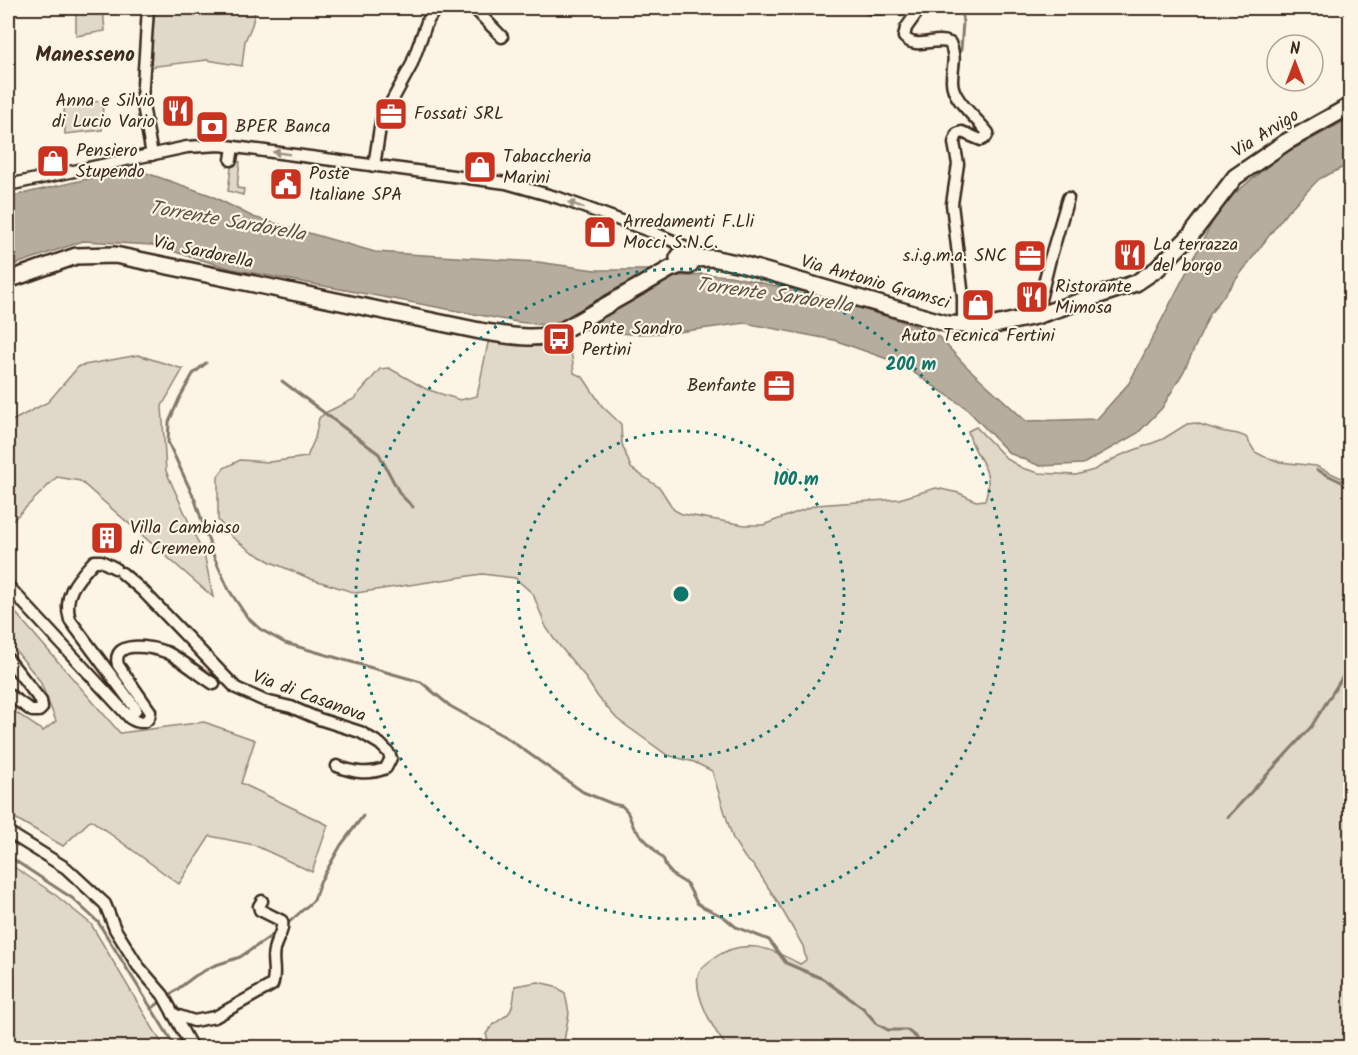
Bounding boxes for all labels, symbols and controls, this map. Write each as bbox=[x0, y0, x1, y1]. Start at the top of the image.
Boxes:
north arrow bbox=[1265, 33, 1325, 93]
text: N bbox=[1290, 37, 1300, 62]
district label: Manesseno bbox=[35, 39, 135, 72]
place label: Anna e Silvio di Lucio Vario bbox=[52, 87, 155, 137]
restaurant icon: Anna e Silvio di Lucio Vario bbox=[160, 93, 196, 129]
office icon: Fossati SRL bbox=[373, 96, 409, 132]
place label: Fossati SRL bbox=[414, 100, 504, 129]
street label: Via Arvigo bbox=[1227, 102, 1305, 166]
bank icon: BPER Banca bbox=[194, 109, 230, 145]
place label: BPER Banca bbox=[235, 113, 330, 142]
place label: Pensiero Stupendo bbox=[76, 137, 145, 187]
shop icon: Pensiero Stupendo bbox=[35, 143, 71, 179]
place label: Tabaccheria Marini bbox=[503, 143, 591, 193]
one-way arrow bbox=[272, 149, 291, 158]
shop icon: Tabaccheria Marini bbox=[462, 149, 498, 185]
place label: Poste Italiane SPA bbox=[309, 160, 402, 210]
public building icon: Poste Italiane SPA bbox=[268, 166, 304, 202]
water label: Torrente Sardorella bbox=[146, 193, 309, 252]
one-way arrow bbox=[567, 199, 585, 209]
place label: Arredamenti F.Lli Mocci S.N.C. bbox=[623, 208, 755, 258]
shop icon: Arredamenti F.Lli Mocci S.N.C. bbox=[582, 214, 618, 250]
street label: Via Sardorella bbox=[150, 228, 256, 278]
place label: La terrazza del borgo bbox=[1153, 231, 1238, 281]
restaurant icon: La terrazza del borgo bbox=[1112, 237, 1148, 273]
office icon: s.i.g.m.a. SNC bbox=[1012, 238, 1048, 274]
place label: s.i.g.m.a. SNC bbox=[903, 242, 1007, 271]
street label: Via Antonio Gramsci bbox=[797, 248, 954, 318]
water label: Torrente Sardorella bbox=[694, 269, 856, 323]
place label: Ristorante Mimosa bbox=[1055, 273, 1132, 323]
restaurant icon: Ristorante Mimosa bbox=[1014, 279, 1050, 315]
shop icon: Auto Tecnica Fertini bbox=[960, 287, 996, 323]
place label: Ponte Sandro Pertini bbox=[582, 315, 683, 365]
bus stop icon: Ponte Sandro Pertini bbox=[541, 321, 577, 357]
place label: Auto Tecnica Fertini bbox=[901, 322, 1056, 351]
text: 200 m bbox=[886, 351, 937, 380]
office icon: Benfante bbox=[761, 368, 797, 404]
place label: Benfante bbox=[687, 372, 756, 401]
text: 100 m bbox=[773, 466, 819, 495]
place label: Villa Cambiaso di Cremeno bbox=[130, 514, 240, 564]
building icon: Villa Cambiaso di Cremeno bbox=[89, 520, 125, 556]
centre of rings bbox=[671, 584, 691, 604]
street label: Via di Casanova bbox=[248, 663, 370, 731]

